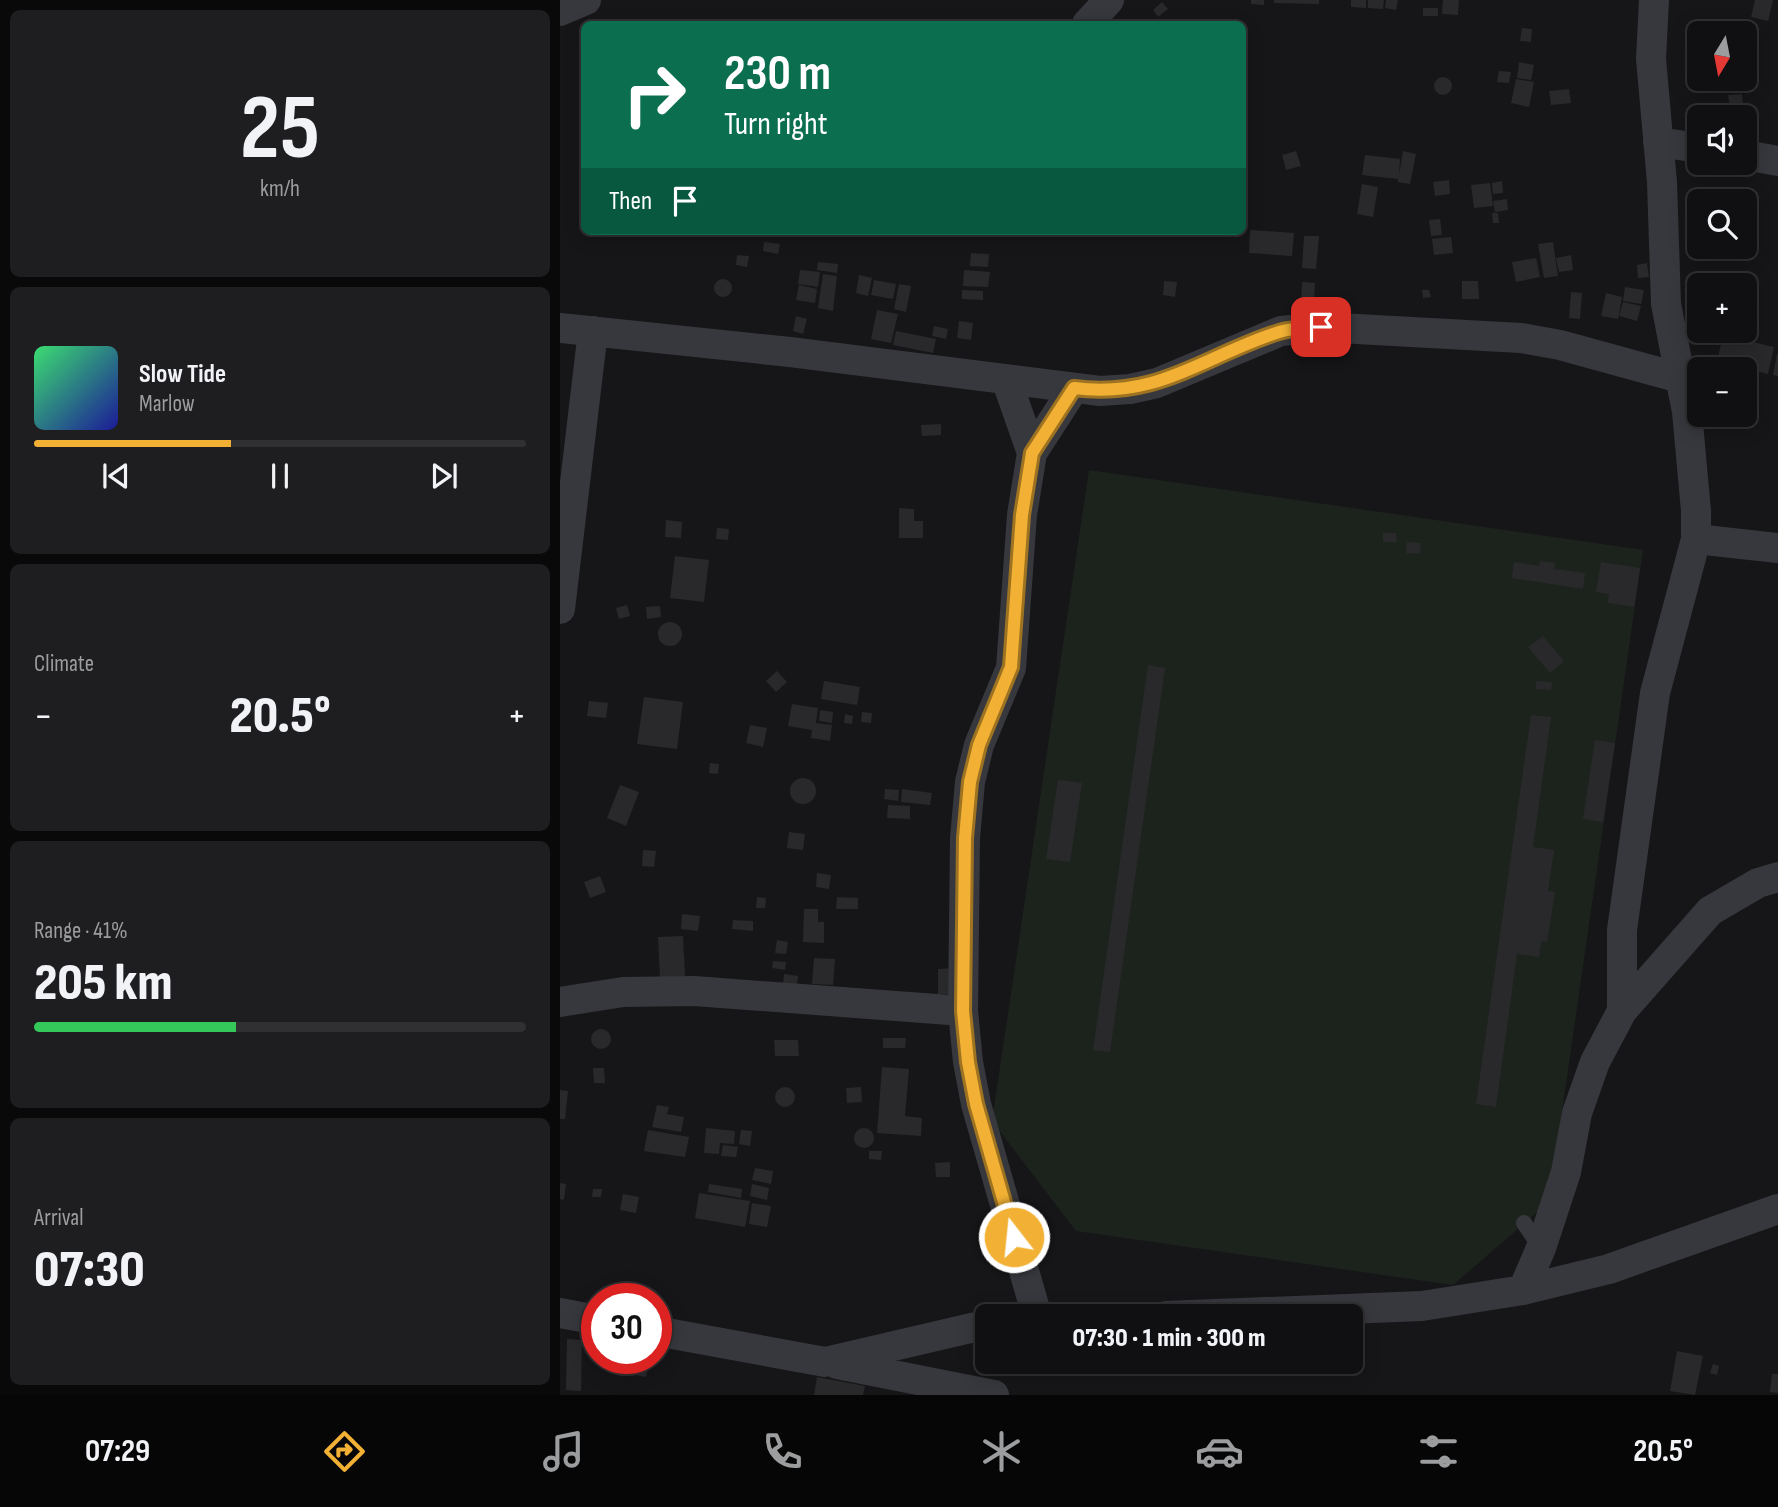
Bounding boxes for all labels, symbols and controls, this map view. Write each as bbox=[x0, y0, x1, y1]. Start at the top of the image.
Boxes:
north arrow bbox=[1687, 21, 1757, 91]
map controls bbox=[1687, 21, 1757, 427]
text: 230 m bbox=[724, 45, 831, 104]
icon: right bbox=[609, 49, 700, 140]
text: 25 bbox=[240, 75, 320, 184]
text: Turn right bbox=[724, 105, 828, 144]
button: sound bbox=[1687, 105, 1757, 175]
text: km/h bbox=[260, 175, 300, 203]
icon: arrive bbox=[666, 182, 704, 220]
text: Then bbox=[609, 186, 652, 217]
button: search bbox=[1687, 189, 1757, 259]
button: + bbox=[1687, 273, 1757, 343]
pin bbox=[1291, 297, 1351, 357]
icon: arrive bbox=[1302, 308, 1340, 346]
button: − bbox=[1687, 357, 1757, 427]
text: Slow Tide bbox=[139, 359, 226, 390]
text: Marlow bbox=[139, 390, 195, 418]
icon: previous bbox=[97, 457, 135, 495]
icon: pause bbox=[261, 457, 299, 495]
icon: next bbox=[425, 457, 463, 495]
text: Climate bbox=[34, 650, 94, 678]
text: 20.5° bbox=[229, 685, 331, 748]
text: − bbox=[34, 694, 53, 739]
text: + bbox=[507, 694, 526, 739]
text: Range · 41% bbox=[34, 917, 128, 945]
text: 205 km bbox=[34, 952, 172, 1015]
position arrow bbox=[977, 1200, 1051, 1274]
text: Arrival bbox=[34, 1204, 83, 1232]
text: 07:30 bbox=[34, 1239, 145, 1302]
speed limit sign: 30 bbox=[581, 1283, 672, 1374]
text: 07:30 · 1 min · 300 m bbox=[1072, 1323, 1266, 1354]
icon: directions bbox=[320, 1427, 369, 1476]
icon: music bbox=[539, 1427, 588, 1476]
icon: phone bbox=[758, 1427, 807, 1476]
icon: climate bbox=[977, 1427, 1026, 1476]
icon: car bbox=[1195, 1427, 1244, 1476]
icon: filters bbox=[1414, 1427, 1463, 1476]
text: 07:29 bbox=[85, 1432, 150, 1471]
text: 20.5° bbox=[1633, 1432, 1693, 1471]

